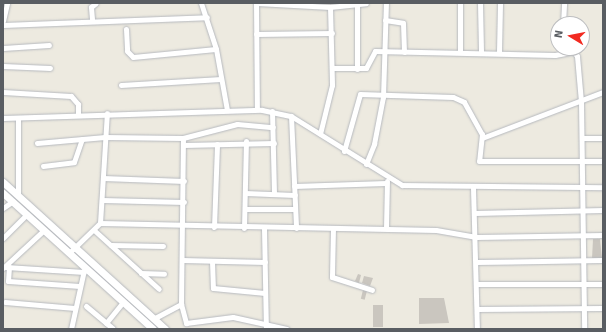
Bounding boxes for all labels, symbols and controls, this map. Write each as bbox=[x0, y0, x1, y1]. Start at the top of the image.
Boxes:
north arrow bbox=[550, 16, 590, 56]
text: N bbox=[552, 29, 566, 39]

